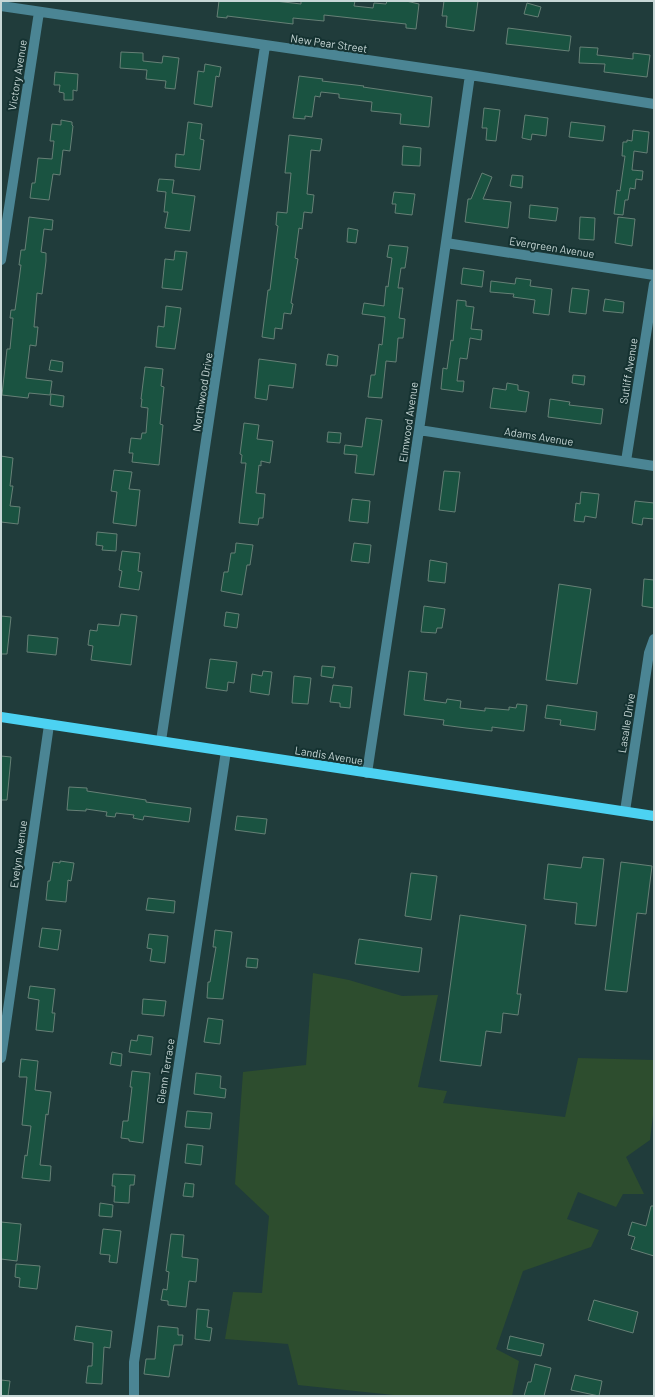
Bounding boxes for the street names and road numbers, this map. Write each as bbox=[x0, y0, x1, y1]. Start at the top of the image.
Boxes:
street label: New Pear Street bbox=[290, 31, 368, 55]
street label: Victory Avenue bbox=[5, 39, 29, 111]
street label: Evergreen Avenue bbox=[508, 234, 596, 260]
street label: Sutliff Avenue bbox=[616, 337, 640, 405]
street label: Northwood Drive bbox=[189, 351, 215, 432]
street label: Elmwood Avenue bbox=[396, 381, 420, 463]
street label: Adams Avenue bbox=[504, 424, 575, 448]
street label: Lasalle Drive bbox=[615, 692, 637, 754]
street label: Landis Avenue bbox=[294, 743, 364, 767]
street label: Evelyn Avenue bbox=[7, 819, 29, 889]
street label: Glenn Terrace bbox=[153, 1037, 177, 1104]

